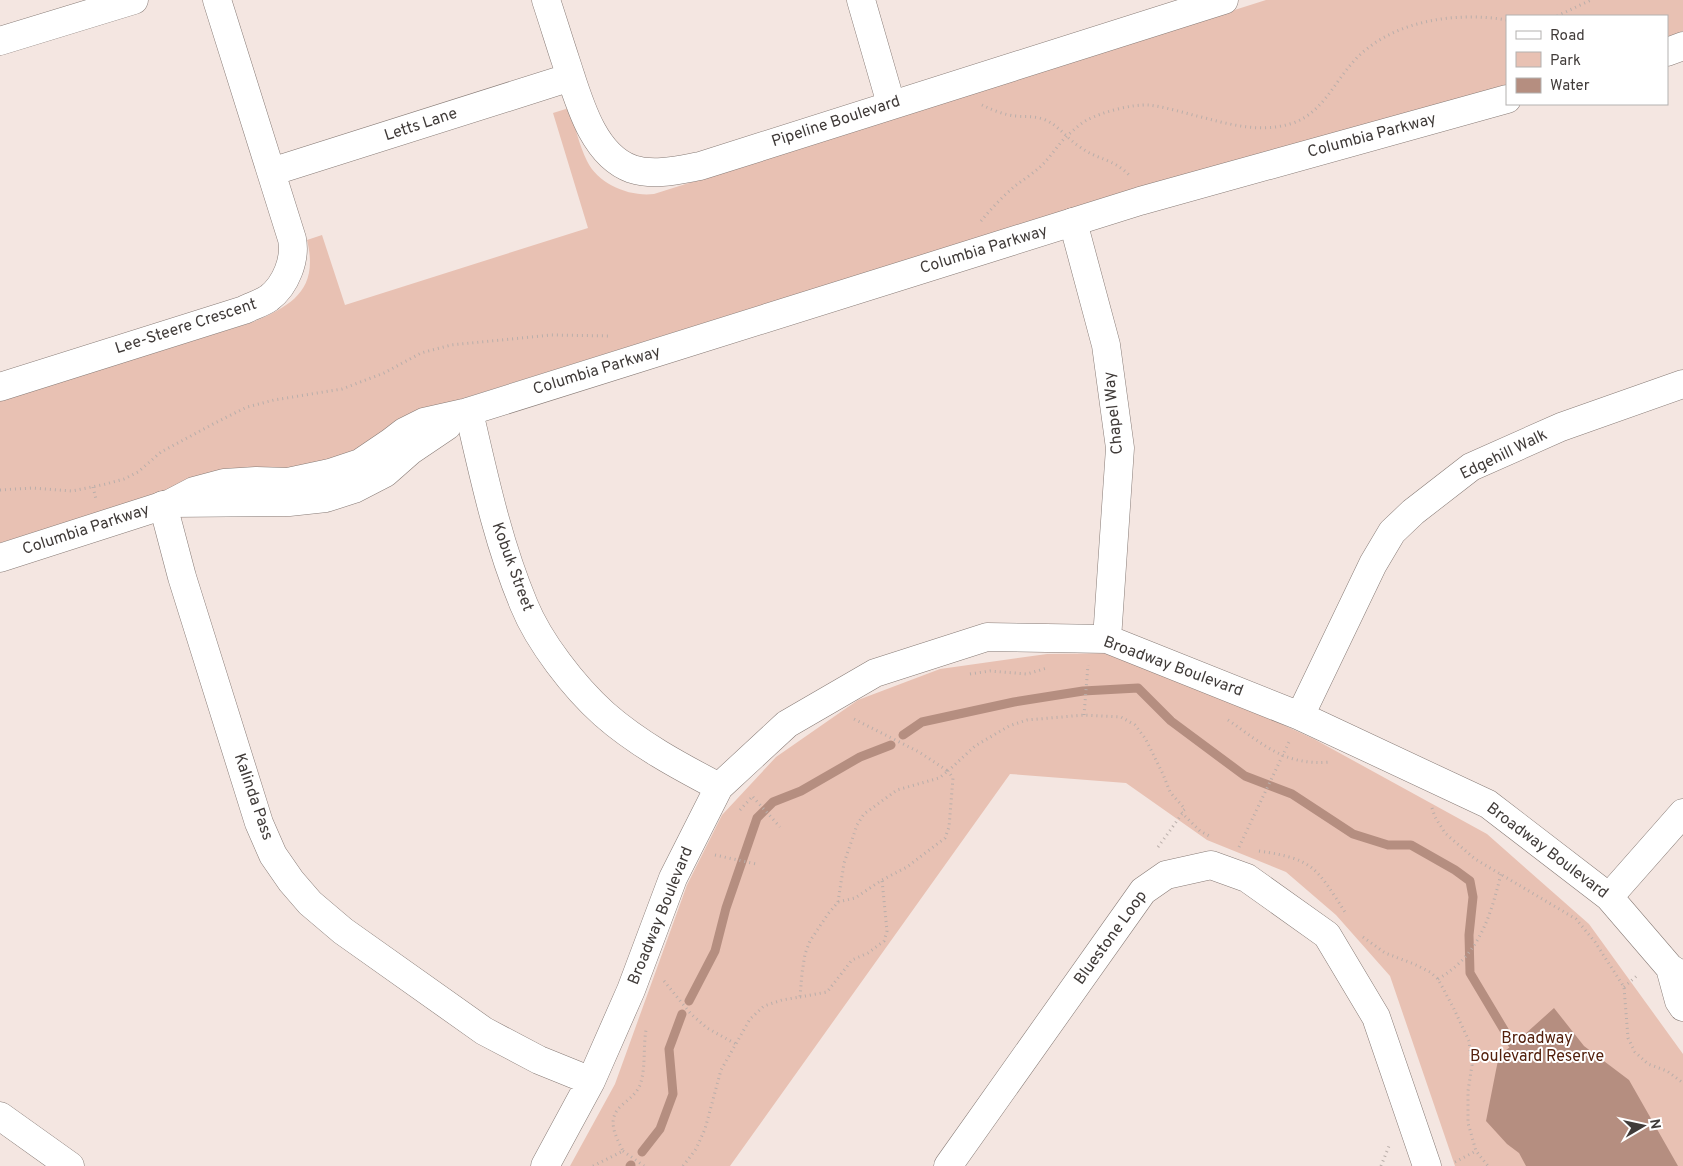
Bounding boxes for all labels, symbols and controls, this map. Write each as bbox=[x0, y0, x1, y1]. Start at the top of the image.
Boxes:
legend bbox=[1506, 15, 1668, 105]
text: Road bbox=[1550, 27, 1585, 46]
text: Park bbox=[1550, 52, 1581, 71]
text: Water bbox=[1550, 77, 1590, 96]
street label: Pipeline Boulevard bbox=[769, 92, 903, 152]
street label: Letts Lane bbox=[382, 104, 460, 146]
street label: Columbia Parkway bbox=[1305, 109, 1439, 163]
street label: Columbia Parkway bbox=[918, 221, 1050, 279]
street label: Lee-Steere Crescent bbox=[113, 295, 259, 359]
street label: Columbia Parkway bbox=[531, 342, 663, 400]
street label: Chapel Way bbox=[1100, 370, 1128, 456]
street label: Edgehill Walk bbox=[1457, 425, 1551, 485]
street label: Columbia Parkway bbox=[20, 500, 152, 560]
street label: Kobuk Street bbox=[487, 520, 537, 614]
street label: Broadway Boulevard bbox=[1100, 632, 1246, 702]
street label: Kalinda Pass bbox=[229, 751, 277, 843]
street label: Broadway Boulevard bbox=[1482, 799, 1612, 903]
street label: Broadway Boulevard bbox=[624, 844, 698, 988]
street label: Bluestone Loop bbox=[1070, 887, 1152, 989]
park label: Broadway Boulevard Reserve bbox=[1470, 1029, 1604, 1067]
north arrow bbox=[1618, 1101, 1668, 1151]
text: N bbox=[1645, 1118, 1664, 1131]

